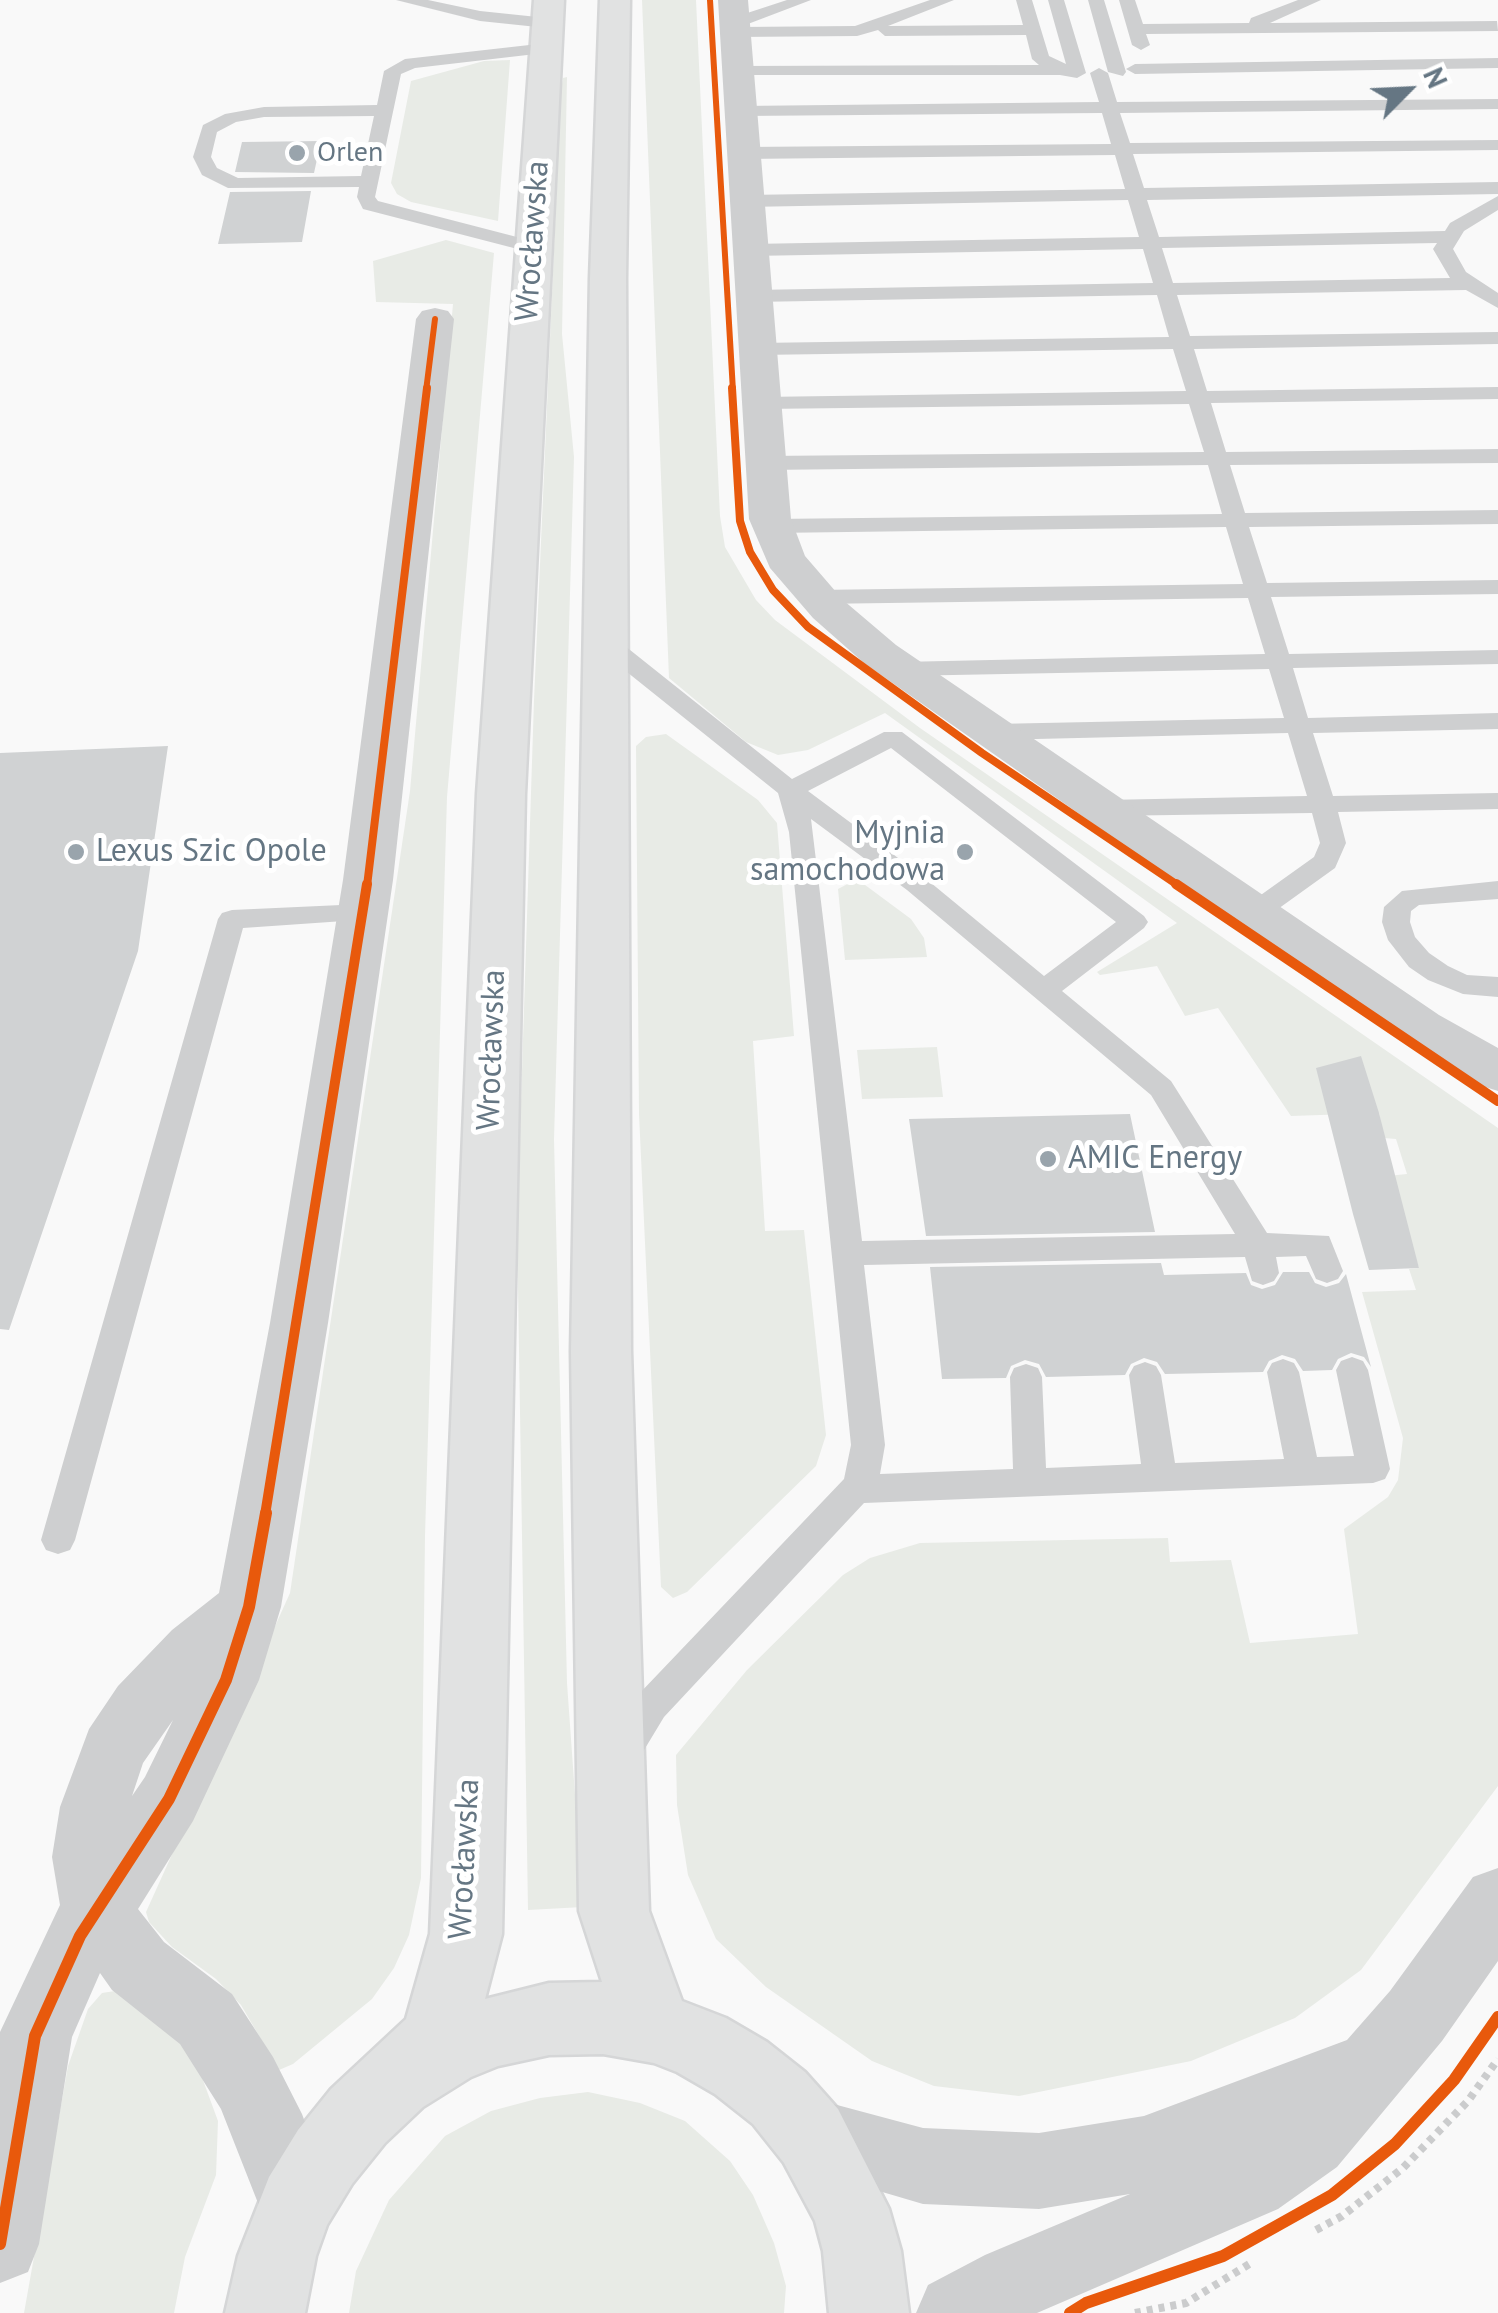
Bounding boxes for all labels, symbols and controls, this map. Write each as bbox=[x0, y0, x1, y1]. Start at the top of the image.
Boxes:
north arrow bbox=[1358, 40, 1458, 140]
text: N bbox=[1415, 62, 1457, 94]
place label: Orlen bbox=[317, 136, 383, 170]
marker: Orlen bbox=[286, 142, 308, 164]
street label: Wrocławska bbox=[508, 159, 558, 323]
place label: Myjnia samochodowa bbox=[750, 815, 945, 890]
place label: Lexus Szic Opole bbox=[96, 833, 327, 871]
marker: Lexus Szic Opole bbox=[65, 841, 87, 863]
marker: Myjnia samochodowa bbox=[954, 841, 976, 863]
street label: Wrocławska bbox=[470, 969, 514, 1131]
place label: AMIC Energy bbox=[1068, 1140, 1242, 1178]
marker: AMIC Energy bbox=[1037, 1148, 1059, 1170]
street label: Wrocławska bbox=[442, 1778, 488, 1940]

